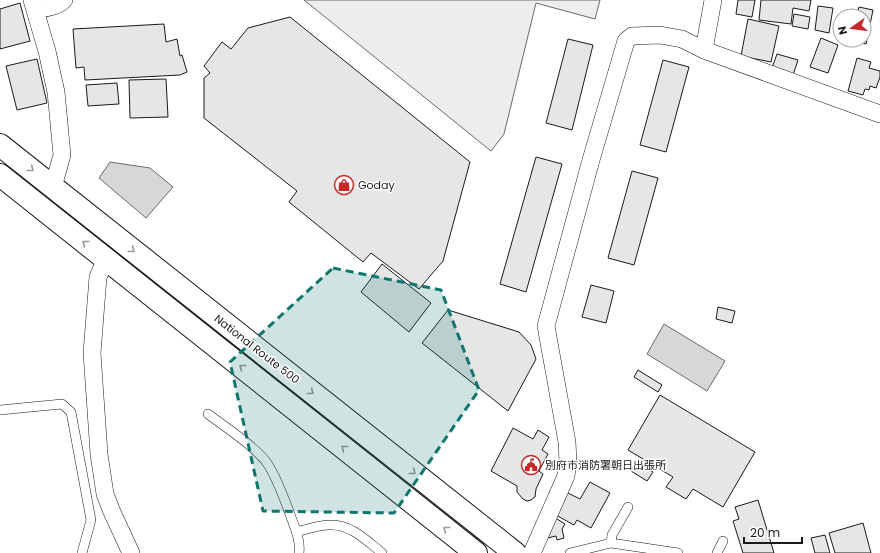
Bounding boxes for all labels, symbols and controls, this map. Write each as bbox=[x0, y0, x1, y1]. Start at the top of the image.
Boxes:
north arrow bbox=[832, 8, 872, 48]
text: N bbox=[834, 24, 851, 36]
one-way arrow bbox=[26, 165, 33, 172]
shop icon: Goday bbox=[333, 174, 355, 196]
place label: Goday bbox=[358, 177, 395, 193]
one-way arrow bbox=[83, 240, 90, 247]
one-way arrow bbox=[128, 245, 135, 252]
street label: National Route 500 bbox=[211, 311, 303, 387]
one-way arrow bbox=[239, 365, 246, 372]
one-way arrow bbox=[307, 387, 314, 394]
one-way arrow bbox=[341, 446, 348, 453]
public building icon: 別府市消防署朝日出張所 bbox=[520, 454, 542, 476]
place label: 別府市消防署朝日出張所 bbox=[545, 457, 667, 473]
one-way arrow bbox=[409, 468, 416, 475]
scale bar bbox=[744, 519, 802, 545]
text: 20 m bbox=[750, 524, 780, 541]
one-way arrow bbox=[443, 526, 450, 533]

